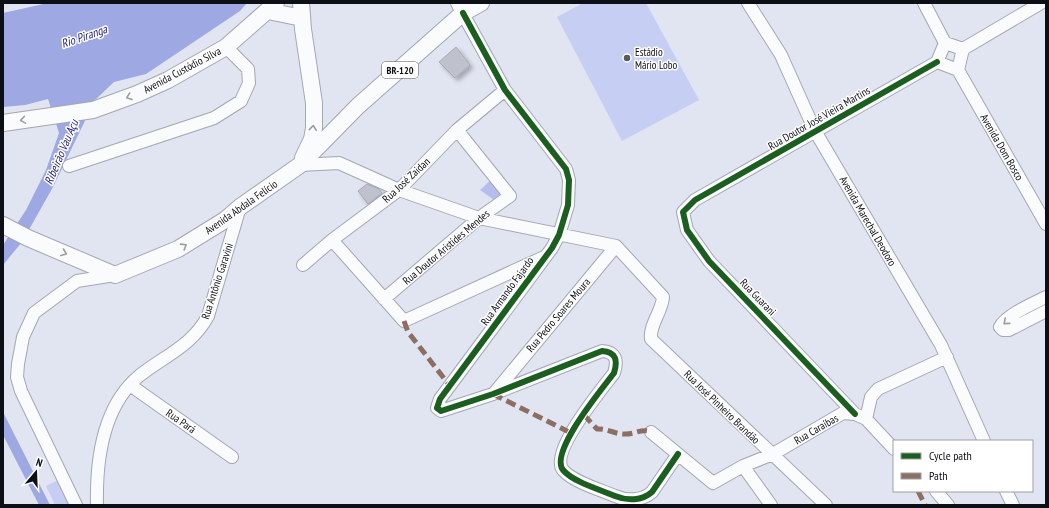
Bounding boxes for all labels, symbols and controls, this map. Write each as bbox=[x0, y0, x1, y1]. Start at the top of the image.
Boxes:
water label: Rio Piranga bbox=[59, 21, 110, 51]
street label: Avenida Custódio Silva bbox=[141, 44, 223, 96]
place label: Estádio Mário Lobo bbox=[635, 45, 677, 72]
marker: Estádio Mário Lobo bbox=[622, 53, 632, 63]
road number: BR-120 bbox=[382, 62, 418, 78]
street label: Rua Doutor José Vieira Martins bbox=[765, 83, 873, 153]
one-way arrow bbox=[125, 93, 132, 101]
street label: Avenida Dom Bosco bbox=[977, 111, 1027, 183]
one-way arrow bbox=[20, 115, 26, 124]
water label: Ribeirão Vau Açu bbox=[41, 117, 82, 187]
one-way arrow bbox=[309, 125, 318, 131]
street label: Rua José Zaidan bbox=[379, 154, 433, 206]
street label: Avenida Marechal Deodoro bbox=[837, 174, 900, 269]
street label: Avenida Abdala Felício bbox=[202, 177, 280, 237]
street label: Rua Doutor Aristídes Mendes bbox=[400, 206, 493, 287]
street label: Rua Antônio Garavini bbox=[198, 241, 236, 321]
one-way arrow bbox=[180, 243, 187, 250]
one-way arrow bbox=[61, 248, 68, 256]
street label: Rua Armando Fajardo bbox=[477, 254, 537, 328]
street label: Rua Pedro Soares Moura bbox=[523, 275, 593, 355]
street label: Rua Guarani bbox=[737, 276, 779, 318]
one-way arrow bbox=[1003, 317, 1010, 324]
street label: Rua José Pinheiro Brandão bbox=[681, 367, 763, 447]
street label: Rua Pará bbox=[163, 406, 199, 436]
street label: Rua Caraíbas bbox=[791, 411, 841, 447]
legend bbox=[893, 440, 1033, 492]
text: Cycle path bbox=[929, 448, 972, 463]
north arrow bbox=[16, 452, 56, 492]
text: N bbox=[34, 455, 44, 470]
text: Path bbox=[929, 468, 947, 483]

